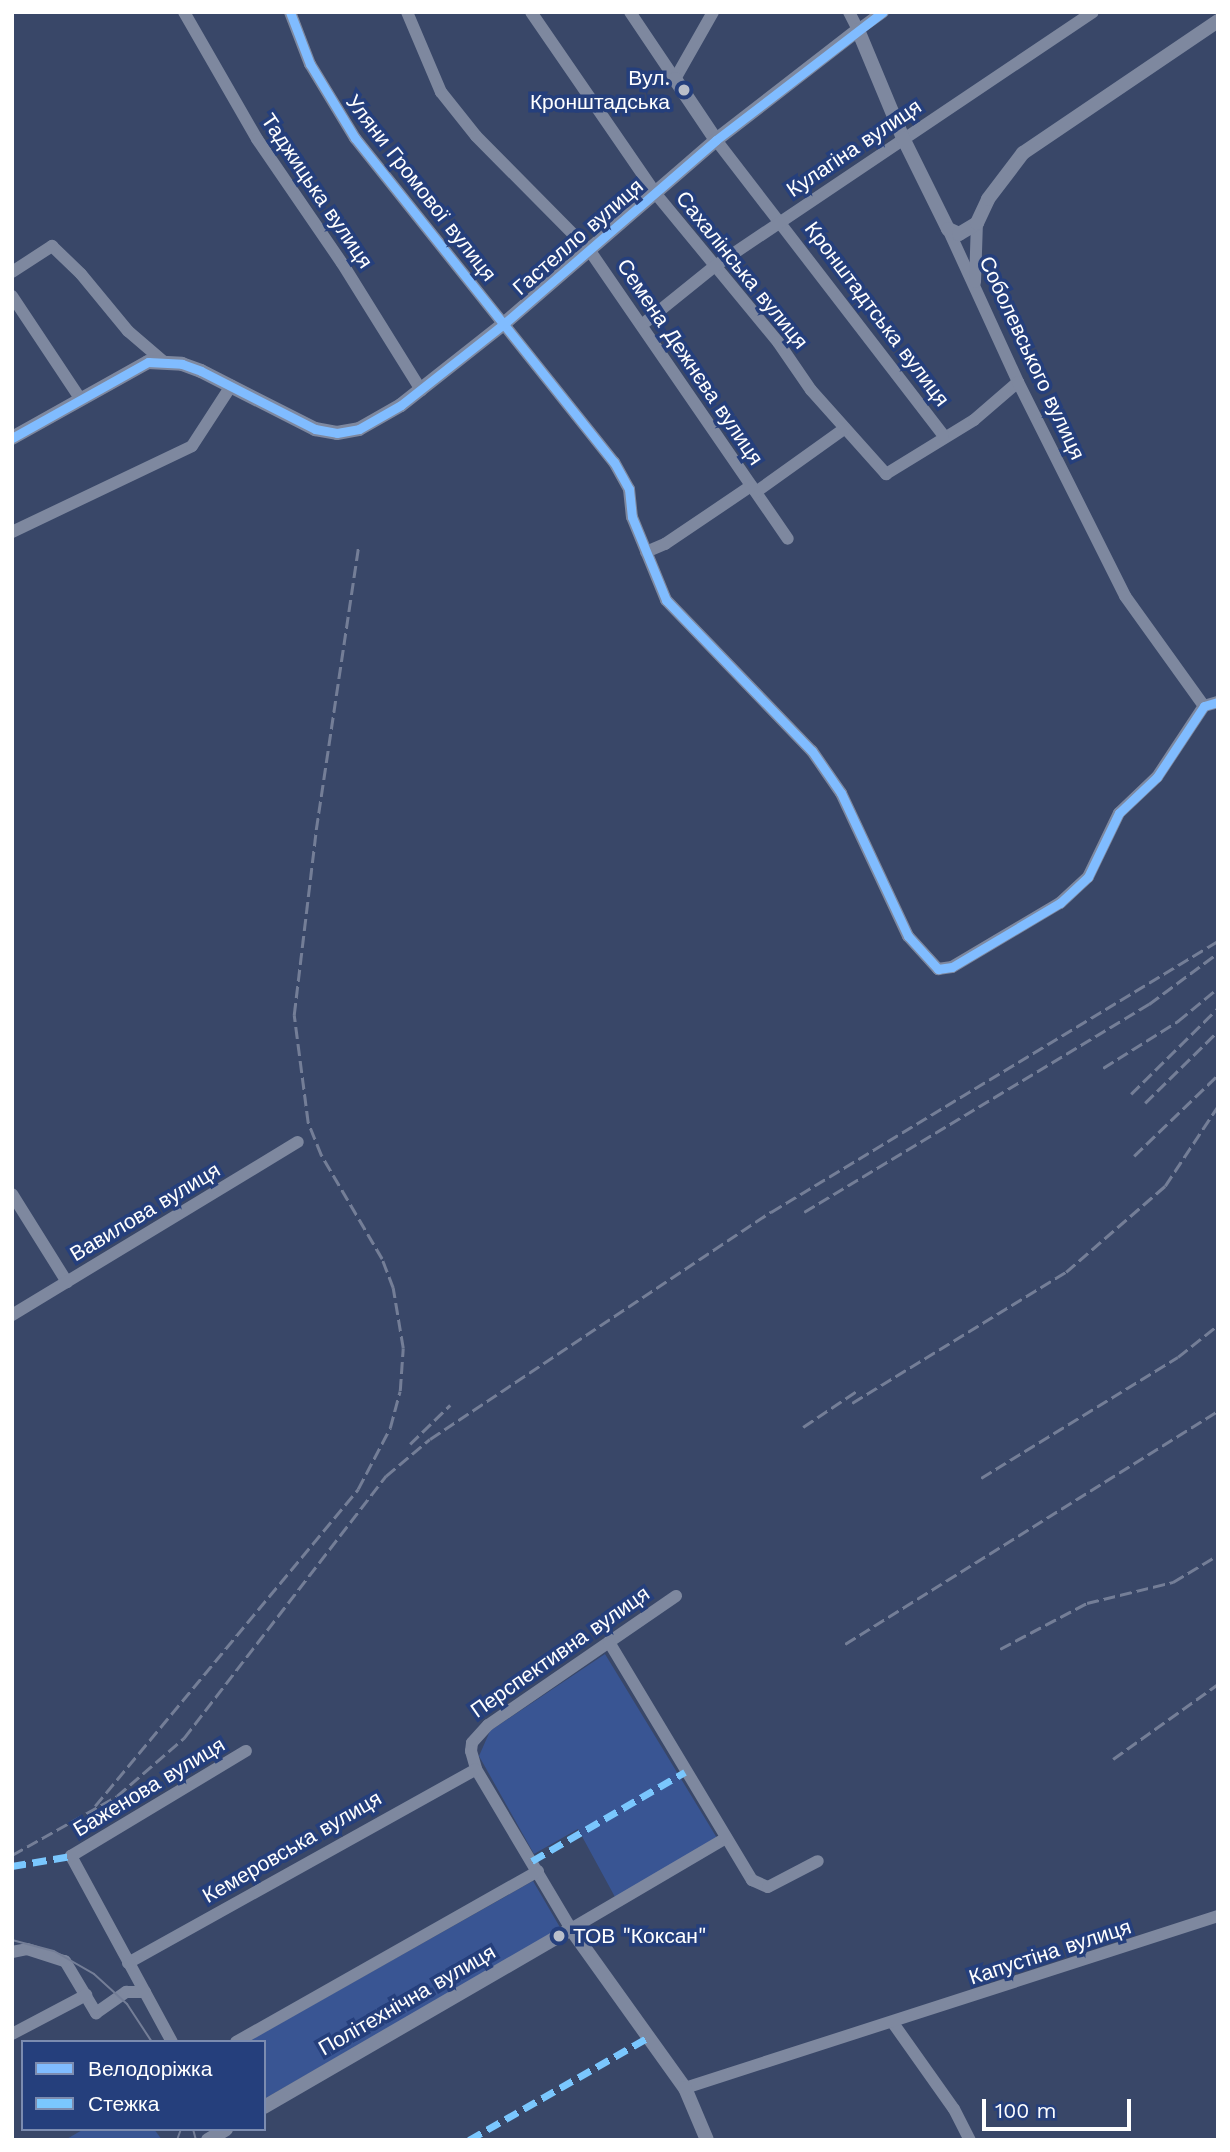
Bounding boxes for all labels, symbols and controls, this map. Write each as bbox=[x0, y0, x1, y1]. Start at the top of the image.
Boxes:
place label: Вул. Кронштадська bbox=[530, 65, 670, 115]
marker: Вул. Кронштадська bbox=[676, 82, 692, 98]
street label: Уляни Громової вулиця bbox=[340, 90, 502, 286]
street label: Кулагіна вулиця bbox=[782, 94, 926, 202]
street label: Таджицька вулиця bbox=[256, 109, 378, 273]
street label: Гастелло вулиця bbox=[508, 174, 648, 300]
street label: Сахалінська вулиця bbox=[671, 186, 813, 354]
street label: Кронштадтська вулиця bbox=[799, 217, 955, 411]
street label: Соболевського вулиця bbox=[974, 252, 1090, 464]
street label: Семена Дежнєва вулиця bbox=[612, 254, 768, 470]
street label: Вавилова вулиця bbox=[65, 1157, 225, 1267]
street label: Перспективна вулиця bbox=[466, 1581, 654, 1723]
street label: Баженова вулиця bbox=[69, 1732, 229, 1842]
street label: Кемеровська вулиця bbox=[198, 1785, 386, 1909]
street label: Капустіна вулиця bbox=[966, 1914, 1134, 1990]
place label: ТОВ "Коксан" bbox=[573, 1923, 706, 1949]
marker: ТОВ "Коксан" bbox=[551, 1928, 567, 1944]
street label: Політехнічна вулиця bbox=[314, 1939, 500, 2061]
legend bbox=[21, 2040, 266, 2131]
text: Велодоріжка bbox=[88, 2056, 212, 2081]
scale bar bbox=[985, 2086, 1134, 2130]
text: Стежка bbox=[88, 2091, 159, 2116]
text: 100 m bbox=[995, 2098, 1057, 2123]

